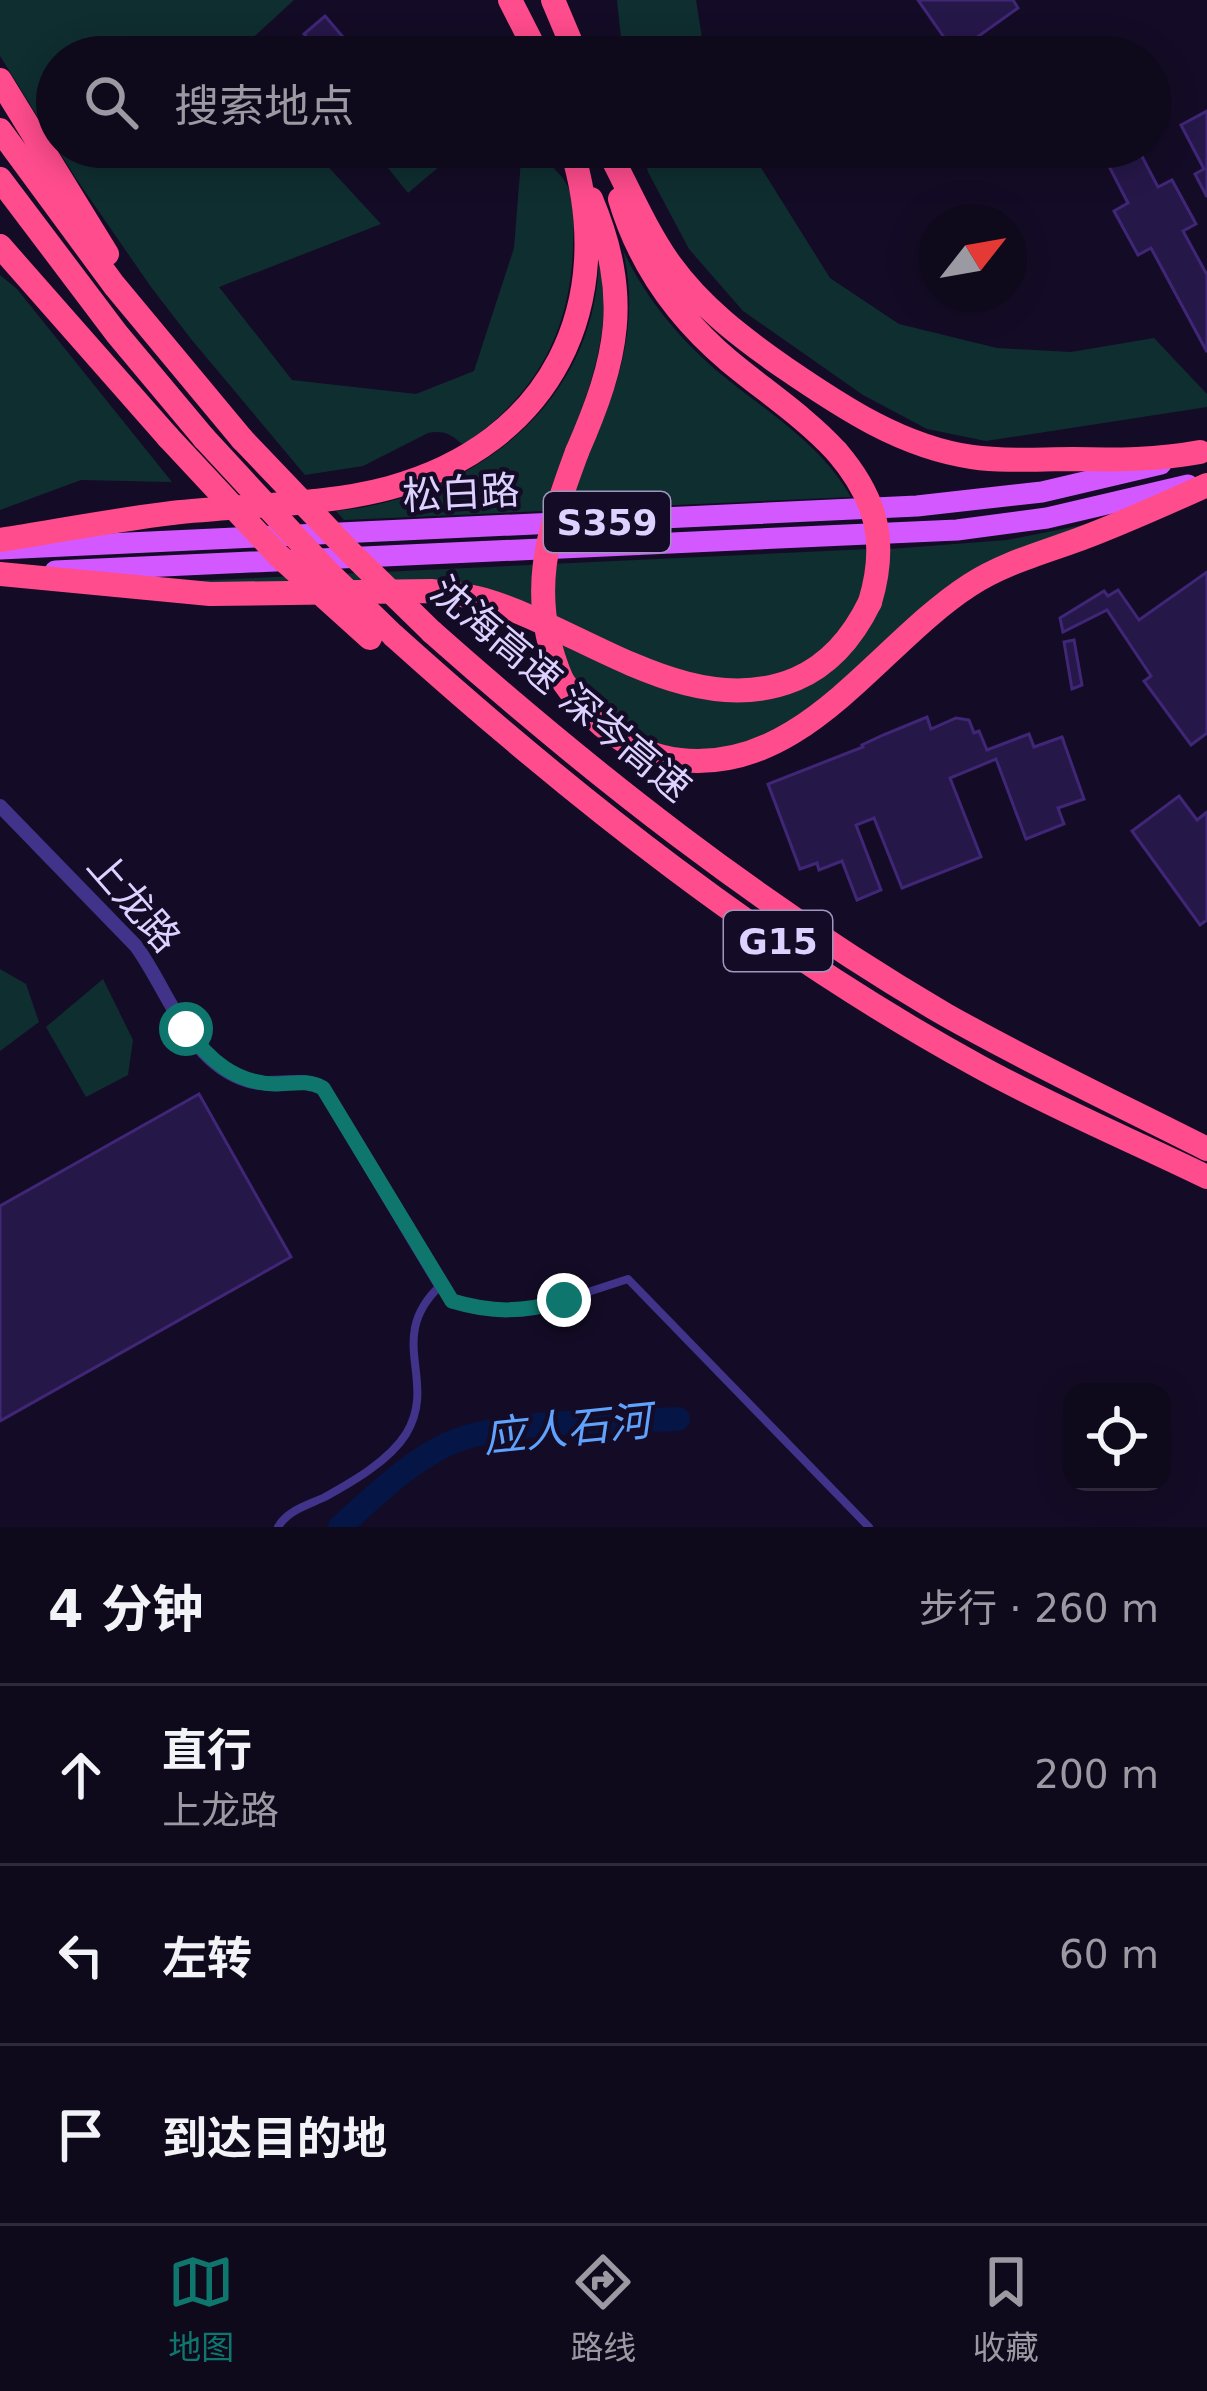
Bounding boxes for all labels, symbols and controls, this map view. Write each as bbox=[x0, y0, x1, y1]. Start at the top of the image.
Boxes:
search box bbox=[36, 36, 1171, 168]
icon: search bbox=[78, 69, 144, 135]
text: 搜索地点 bbox=[174, 80, 354, 133]
north arrow bbox=[919, 204, 1027, 312]
street label: 松白路 bbox=[401, 467, 521, 519]
road number: S359 bbox=[544, 492, 670, 552]
street label: 沈海高速 深岑高速 bbox=[422, 568, 700, 810]
street label: 上龙路 bbox=[79, 843, 189, 961]
road number: G15 bbox=[724, 911, 832, 971]
route start bbox=[159, 1002, 213, 1056]
route end bbox=[537, 1273, 591, 1327]
map controls bbox=[1063, 1383, 1171, 1491]
button: locate bbox=[1063, 1383, 1171, 1491]
water label: 应人石河 bbox=[481, 1395, 660, 1462]
text: 4 分钟 bbox=[48, 1580, 203, 1639]
text: 步行 · 260 m bbox=[919, 1586, 1159, 1631]
text: 直行 bbox=[162, 1724, 252, 1777]
icon: ahead bbox=[48, 1742, 114, 1808]
text: 200 m bbox=[1034, 1752, 1159, 1797]
text: 上龙路 bbox=[162, 1788, 279, 1833]
icon: left bbox=[48, 1922, 114, 1988]
text: 左转 bbox=[162, 1932, 252, 1985]
text: 60 m bbox=[1059, 1932, 1159, 1977]
icon: arrive bbox=[48, 2102, 114, 2168]
text: 到达目的地 bbox=[162, 2112, 387, 2165]
tab: 地图 bbox=[168, 2249, 234, 2369]
tab: 路线 bbox=[570, 2249, 636, 2369]
tab: 收藏 bbox=[973, 2249, 1039, 2369]

